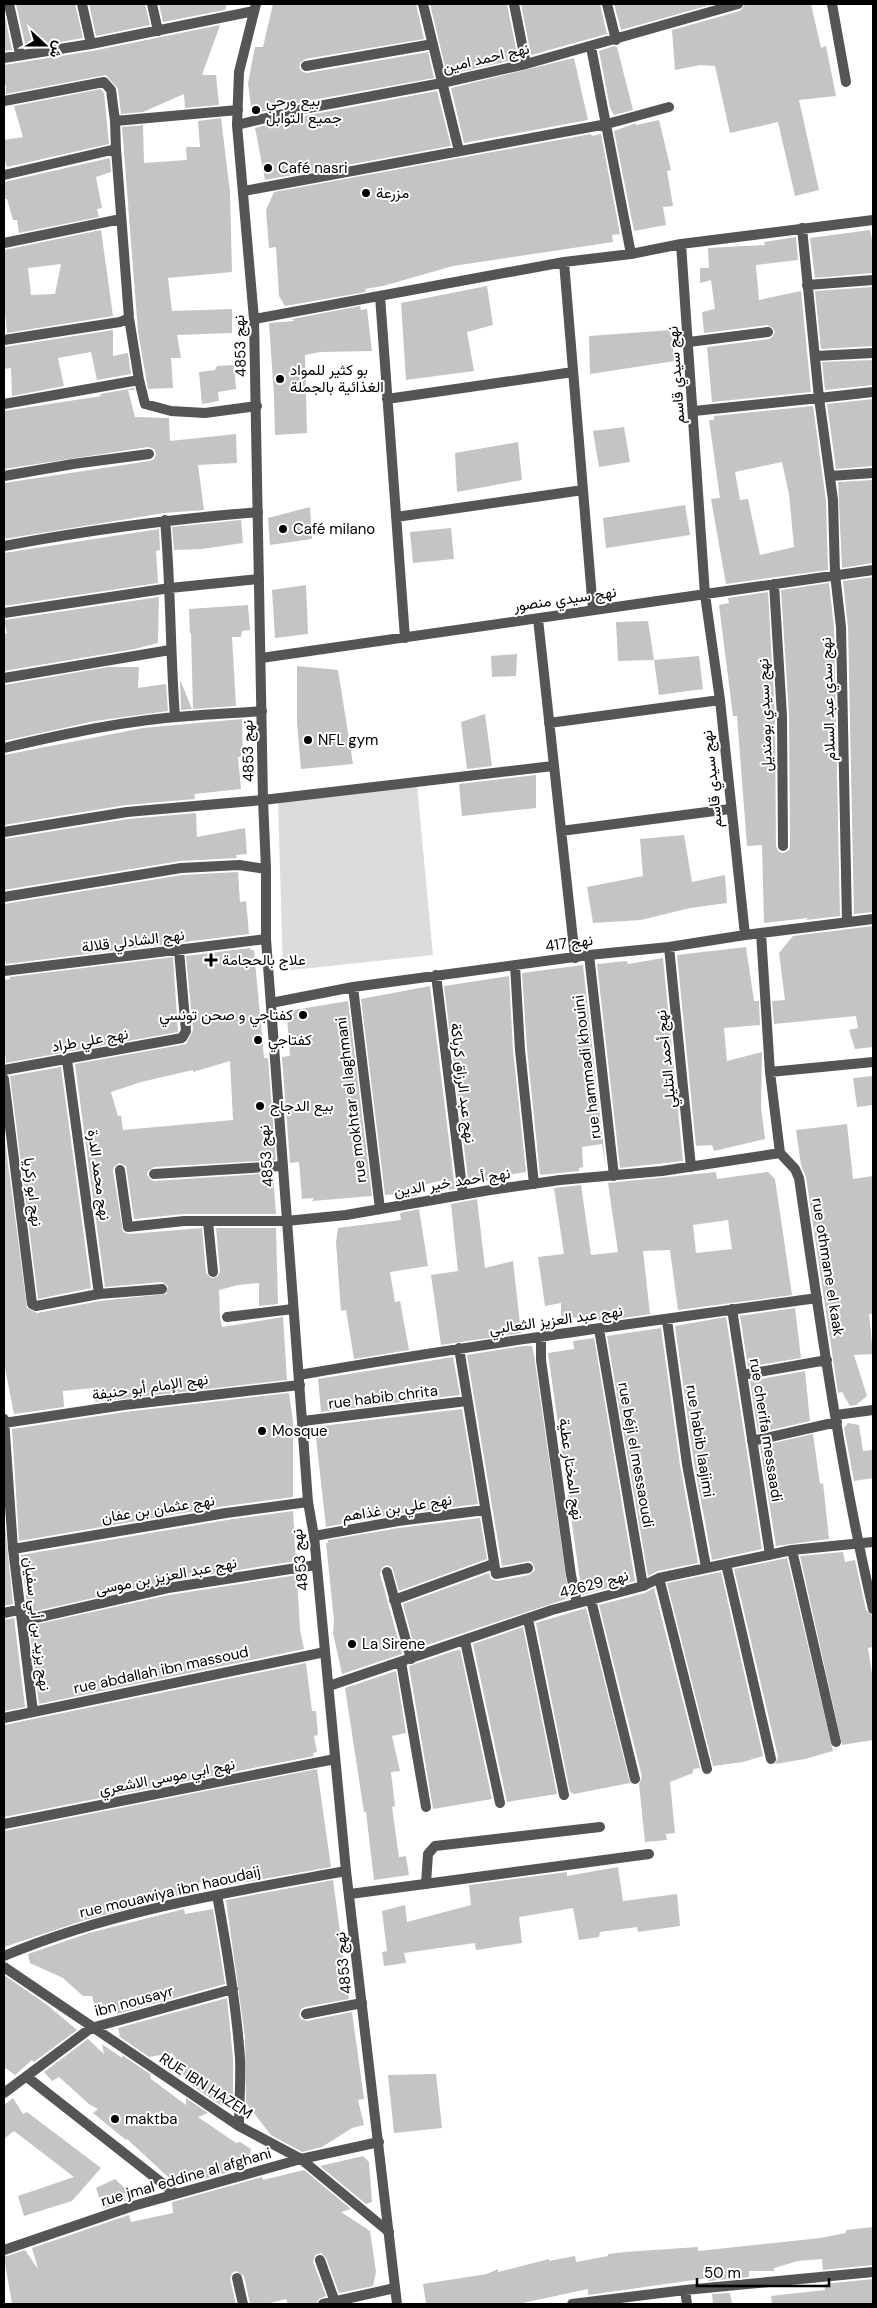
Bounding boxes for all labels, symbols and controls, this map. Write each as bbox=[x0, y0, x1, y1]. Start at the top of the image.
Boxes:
north arrow bbox=[20, 20, 70, 70]
street label: نهج احمد امين bbox=[441, 38, 532, 79]
text: ش bbox=[46, 39, 69, 61]
place label: بيع ورحي جميع التوابل bbox=[266, 91, 342, 129]
marker: بيع ورحي جميع التوابل bbox=[250, 104, 262, 116]
place label: Café nasri bbox=[278, 158, 348, 178]
marker: Café nasri bbox=[262, 162, 274, 174]
place label: مزرعة bbox=[376, 183, 409, 203]
marker: مزرعة bbox=[360, 187, 372, 199]
street label: نهج 4853 bbox=[229, 314, 252, 377]
street label: نهج سيدي قاسم bbox=[663, 325, 692, 425]
place label: بو كثير للمواد الغذائية بالجملة bbox=[290, 360, 384, 397]
marker: بو كثير للمواد الغذائية بالجملة bbox=[274, 373, 286, 385]
place label: Café milano bbox=[293, 519, 375, 539]
marker: Café milano bbox=[277, 523, 289, 535]
street label: نهج سيدي منصور bbox=[511, 582, 618, 619]
street label: نهج سدي عبد السلام bbox=[816, 637, 843, 761]
street label: نهج سيدي بومنديل bbox=[753, 658, 780, 772]
street label: نهج 4853 bbox=[237, 720, 260, 782]
street label: نهج سيدي قاسم bbox=[697, 729, 730, 829]
place label: NFL gym bbox=[318, 730, 378, 750]
marker: NFL gym bbox=[302, 734, 314, 746]
street label: نهج الشادلي قلالة bbox=[80, 925, 186, 960]
street label: نهج 417 bbox=[544, 930, 594, 957]
place label: علاج بالحجامة bbox=[222, 950, 306, 971]
marker: علاج بالحجامة bbox=[204, 953, 218, 967]
street label: rue hammadi khouini bbox=[568, 994, 606, 1140]
place label: كفتاجي و صحن تونسي bbox=[159, 1005, 293, 1028]
marker: كفتاجي و صحن تونسي bbox=[297, 1009, 309, 1021]
street label: نهج أحمد التليلي bbox=[651, 1009, 684, 1109]
street label: rue mokhtar el laghmani bbox=[331, 1016, 371, 1184]
street label: نهج عبد الرزاق كرباكة bbox=[445, 1022, 480, 1145]
street label: نهج علي طراد bbox=[50, 1023, 130, 1060]
place label: كفتاجي bbox=[268, 1030, 312, 1053]
marker: كفتاجي bbox=[252, 1034, 264, 1046]
place label: بيع الدجاج bbox=[270, 1096, 333, 1117]
marker: بيع الدجاج bbox=[254, 1100, 266, 1112]
street label: نهج 4853 bbox=[254, 1124, 279, 1188]
street label: نهج محمد الدرة bbox=[82, 1128, 115, 1222]
street label: نهج ابو زكريا bbox=[18, 1156, 47, 1228]
street label: نهج أحمد خير الدين bbox=[392, 1163, 512, 1202]
street label: rue othmane el kaak bbox=[807, 1196, 849, 1338]
street label: نهج عبد العزيز الثعالبي bbox=[488, 1301, 624, 1342]
street label: rue cherifa messaadi bbox=[745, 1357, 787, 1503]
street label: نهج الإمام أبو حنيفة bbox=[91, 1369, 210, 1406]
street label: rue habib chrita bbox=[327, 1380, 439, 1414]
street label: rue béji el messaoudi bbox=[613, 1381, 659, 1529]
street label: rue habib laajimi bbox=[681, 1383, 719, 1499]
street label: نهج المختار عطية bbox=[553, 1417, 588, 1521]
place label: Mosque bbox=[272, 1421, 328, 1441]
marker: Mosque bbox=[256, 1425, 268, 1437]
street label: نهج علي بن غذاهم bbox=[341, 1489, 454, 1530]
street label: نهج عثمان بن عفان bbox=[100, 1490, 216, 1529]
street label: نهج 4853 bbox=[287, 1528, 314, 1592]
street label: نهج عبد العزيز بن موسى bbox=[94, 1552, 239, 1601]
street label: نهج يزيد بن أبي سفيان bbox=[16, 1556, 55, 1692]
street label: نهج 42629 bbox=[557, 1565, 631, 1604]
place label: La Sirene bbox=[362, 1634, 425, 1654]
marker: La Sirene bbox=[346, 1638, 358, 1650]
street label: rue abdallah ibn massoud bbox=[72, 1642, 250, 1698]
street label: نهج ابي موسى الاشعري bbox=[97, 1754, 237, 1803]
street label: rue mouawiya ibn haoudaij bbox=[77, 1861, 263, 1923]
street label: نهج 4853 bbox=[330, 1931, 357, 1995]
street label: ibn nousayr bbox=[92, 1981, 176, 2021]
street label: RUE IBN HAZEM bbox=[155, 2048, 257, 2124]
place label: maktba bbox=[125, 2109, 178, 2129]
marker: maktba bbox=[109, 2113, 121, 2125]
street label: rue jmal eddine al afghani bbox=[98, 2143, 274, 2211]
scale bar bbox=[697, 2256, 830, 2288]
text: 50 m bbox=[704, 2263, 741, 2283]

